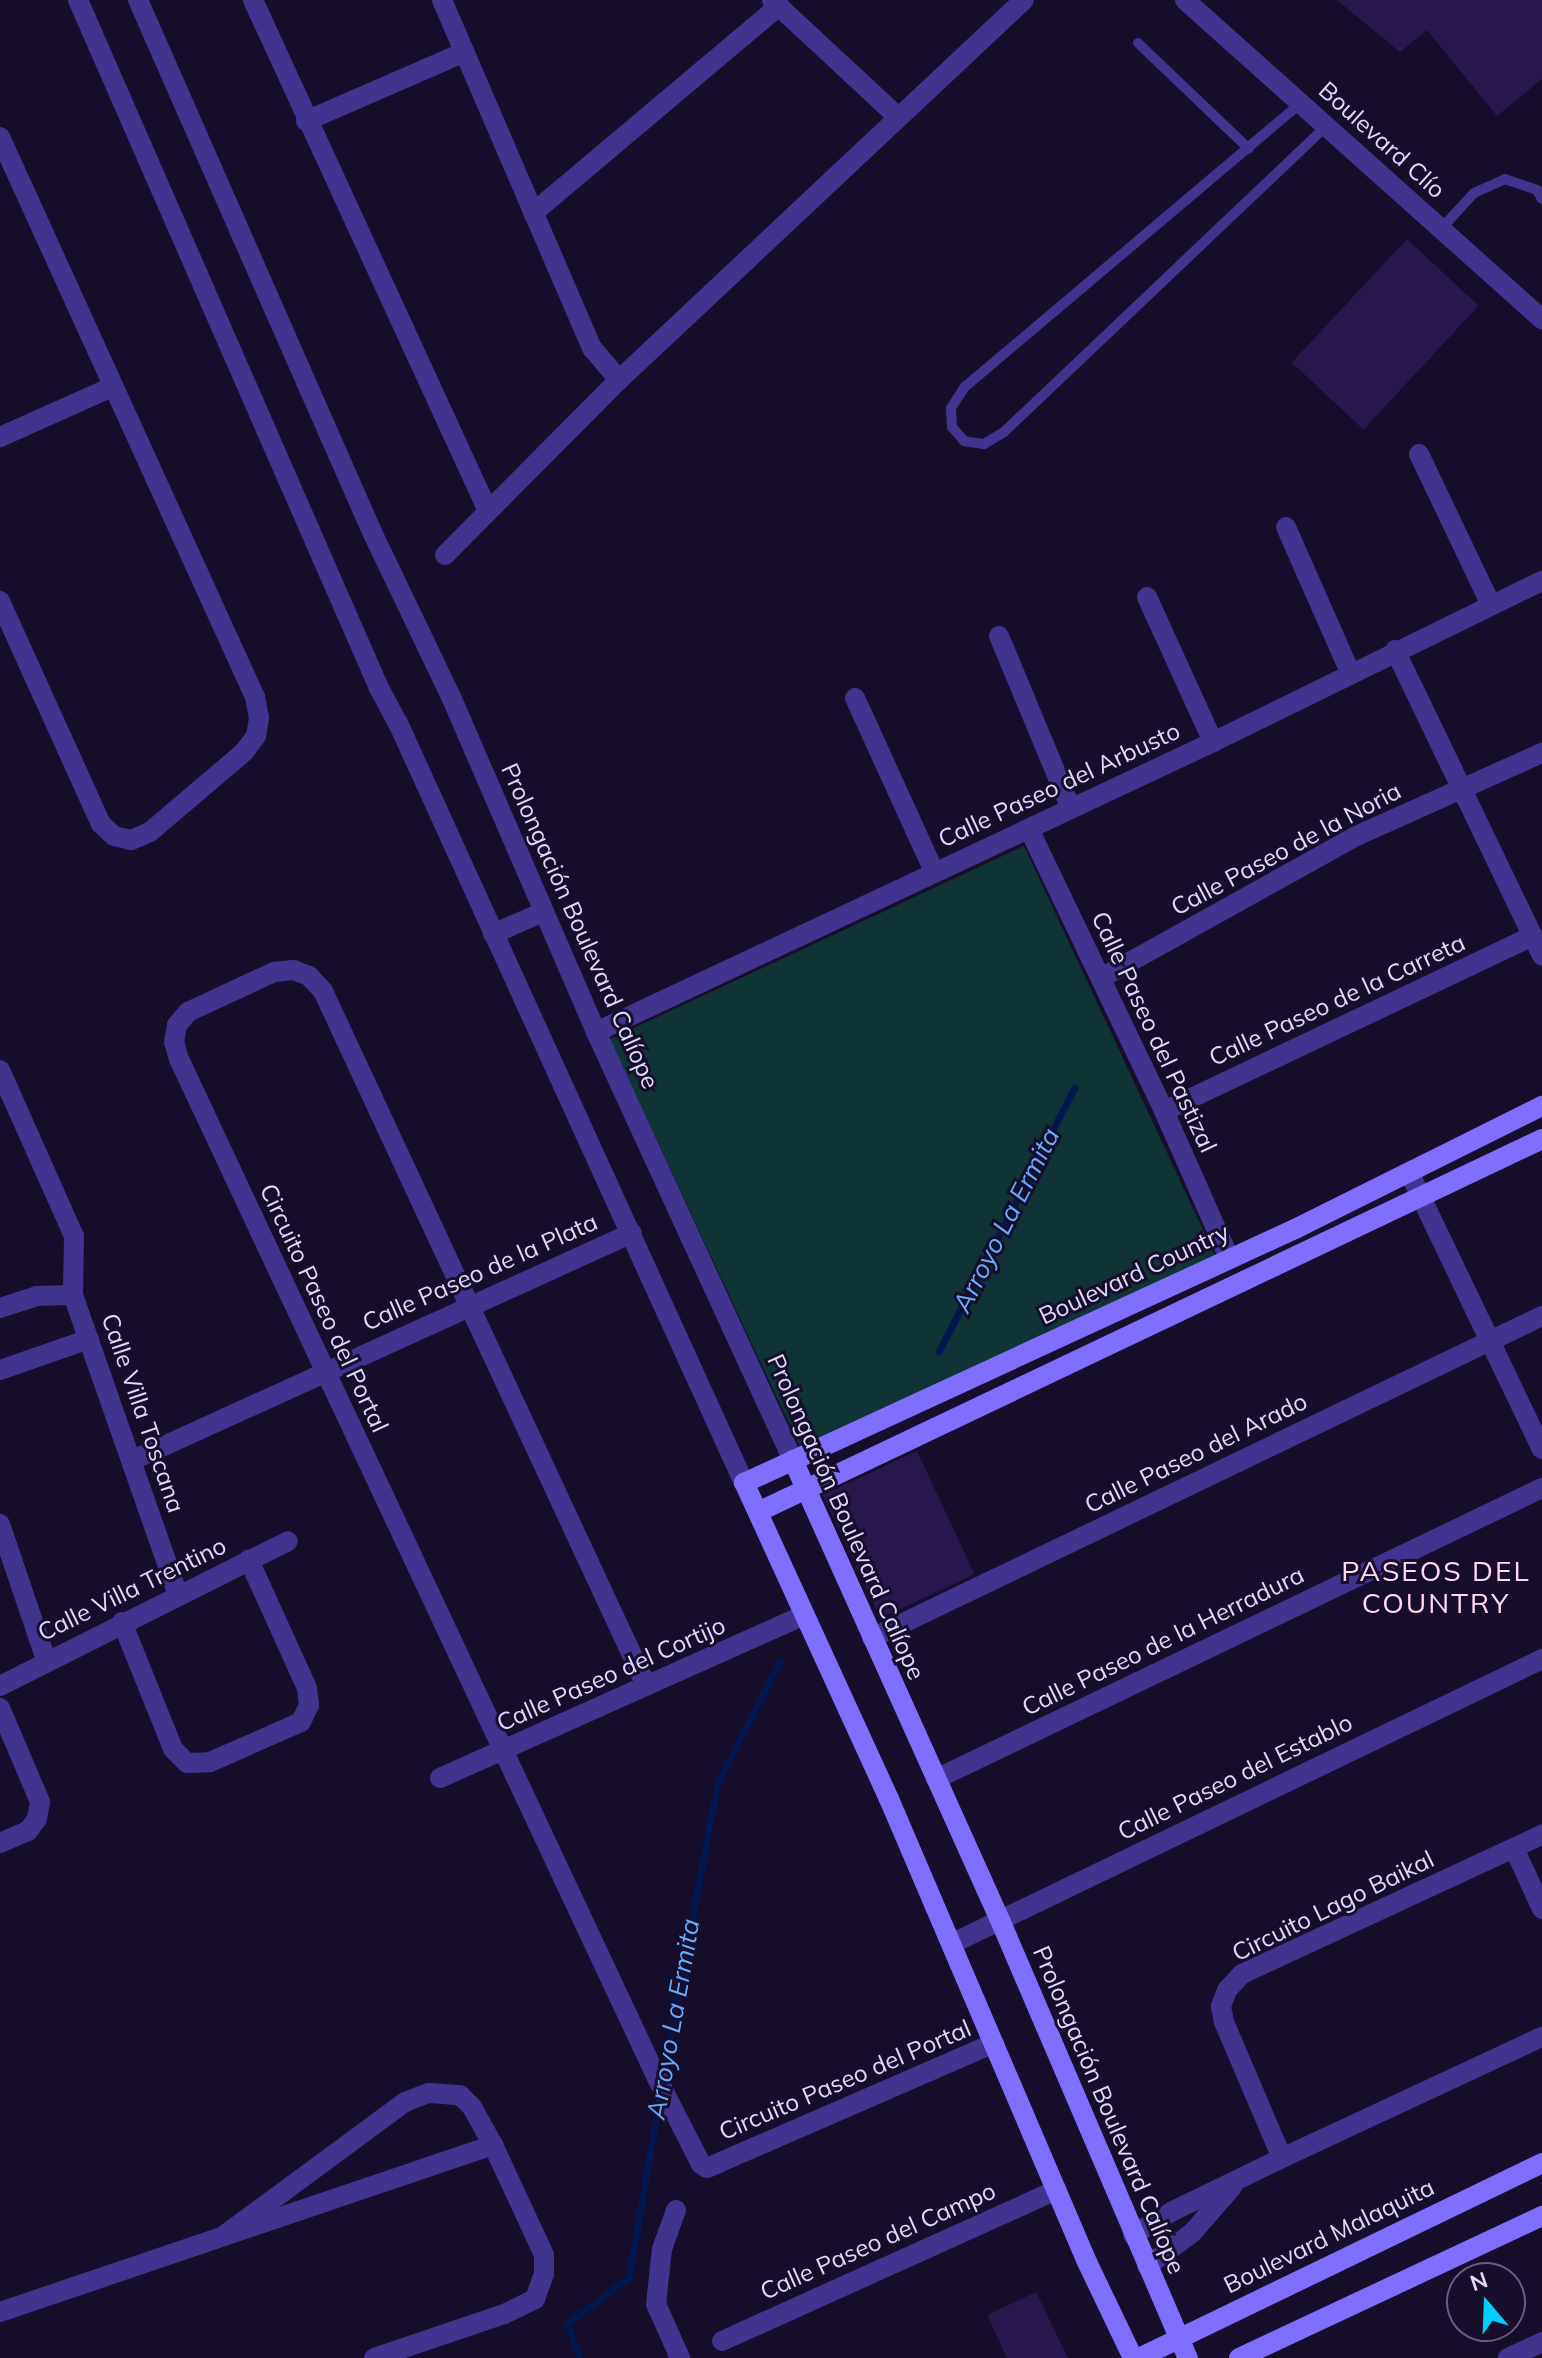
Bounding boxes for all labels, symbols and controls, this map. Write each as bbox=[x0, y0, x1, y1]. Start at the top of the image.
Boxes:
street label: Boulevard Clío bbox=[1313, 76, 1451, 204]
street label: Calle Paseo del Arbusto bbox=[934, 716, 1184, 854]
street label: Prolongación Boulevard Calíope bbox=[495, 759, 665, 1093]
street label: Calle Paseo de la Noria bbox=[1166, 776, 1406, 922]
street label: Calle Paseo del Pastizal bbox=[1085, 907, 1223, 1157]
street label: Calle Paseo de la Carreta bbox=[1204, 928, 1470, 1072]
water label: Arroyo La Ermita bbox=[946, 1123, 1066, 1317]
street label: Circuito Paseo del Portal bbox=[254, 1179, 394, 1437]
street label: Calle Paseo de la Plata bbox=[358, 1207, 602, 1337]
street label: Boulevard Country bbox=[1034, 1217, 1234, 1331]
street label: Calle Villa Toscana bbox=[95, 1310, 191, 1516]
street label: Prolongación Boulevard Calíope bbox=[761, 1350, 931, 1684]
street label: Calle Paseo del Arado bbox=[1080, 1387, 1312, 1519]
street label: Calle Villa Trentino bbox=[33, 1531, 231, 1647]
district label: PASEOS DEL COUNTRY bbox=[1341, 1554, 1531, 1620]
street label: Calle Paseo de la Herradura bbox=[1017, 1560, 1309, 1722]
street label: Calle Paseo del Cortijo bbox=[492, 1611, 730, 1737]
street label: Calle Paseo del Establo bbox=[1113, 1708, 1357, 1846]
street label: Circuito Lago Baikal bbox=[1227, 1845, 1439, 1967]
water label: Arroyo La Ermita bbox=[640, 1916, 706, 2122]
street label: Prolongación Boulevard Calíope bbox=[1027, 1942, 1191, 2278]
street label: Circuito Paseo del Portal bbox=[715, 2014, 975, 2146]
street label: Boulevard Malaquita bbox=[1219, 2173, 1439, 2299]
street label: Calle Paseo del Campo bbox=[756, 2176, 1000, 2306]
north arrow bbox=[1446, 2262, 1526, 2342]
text: N bbox=[1466, 2265, 1491, 2297]

